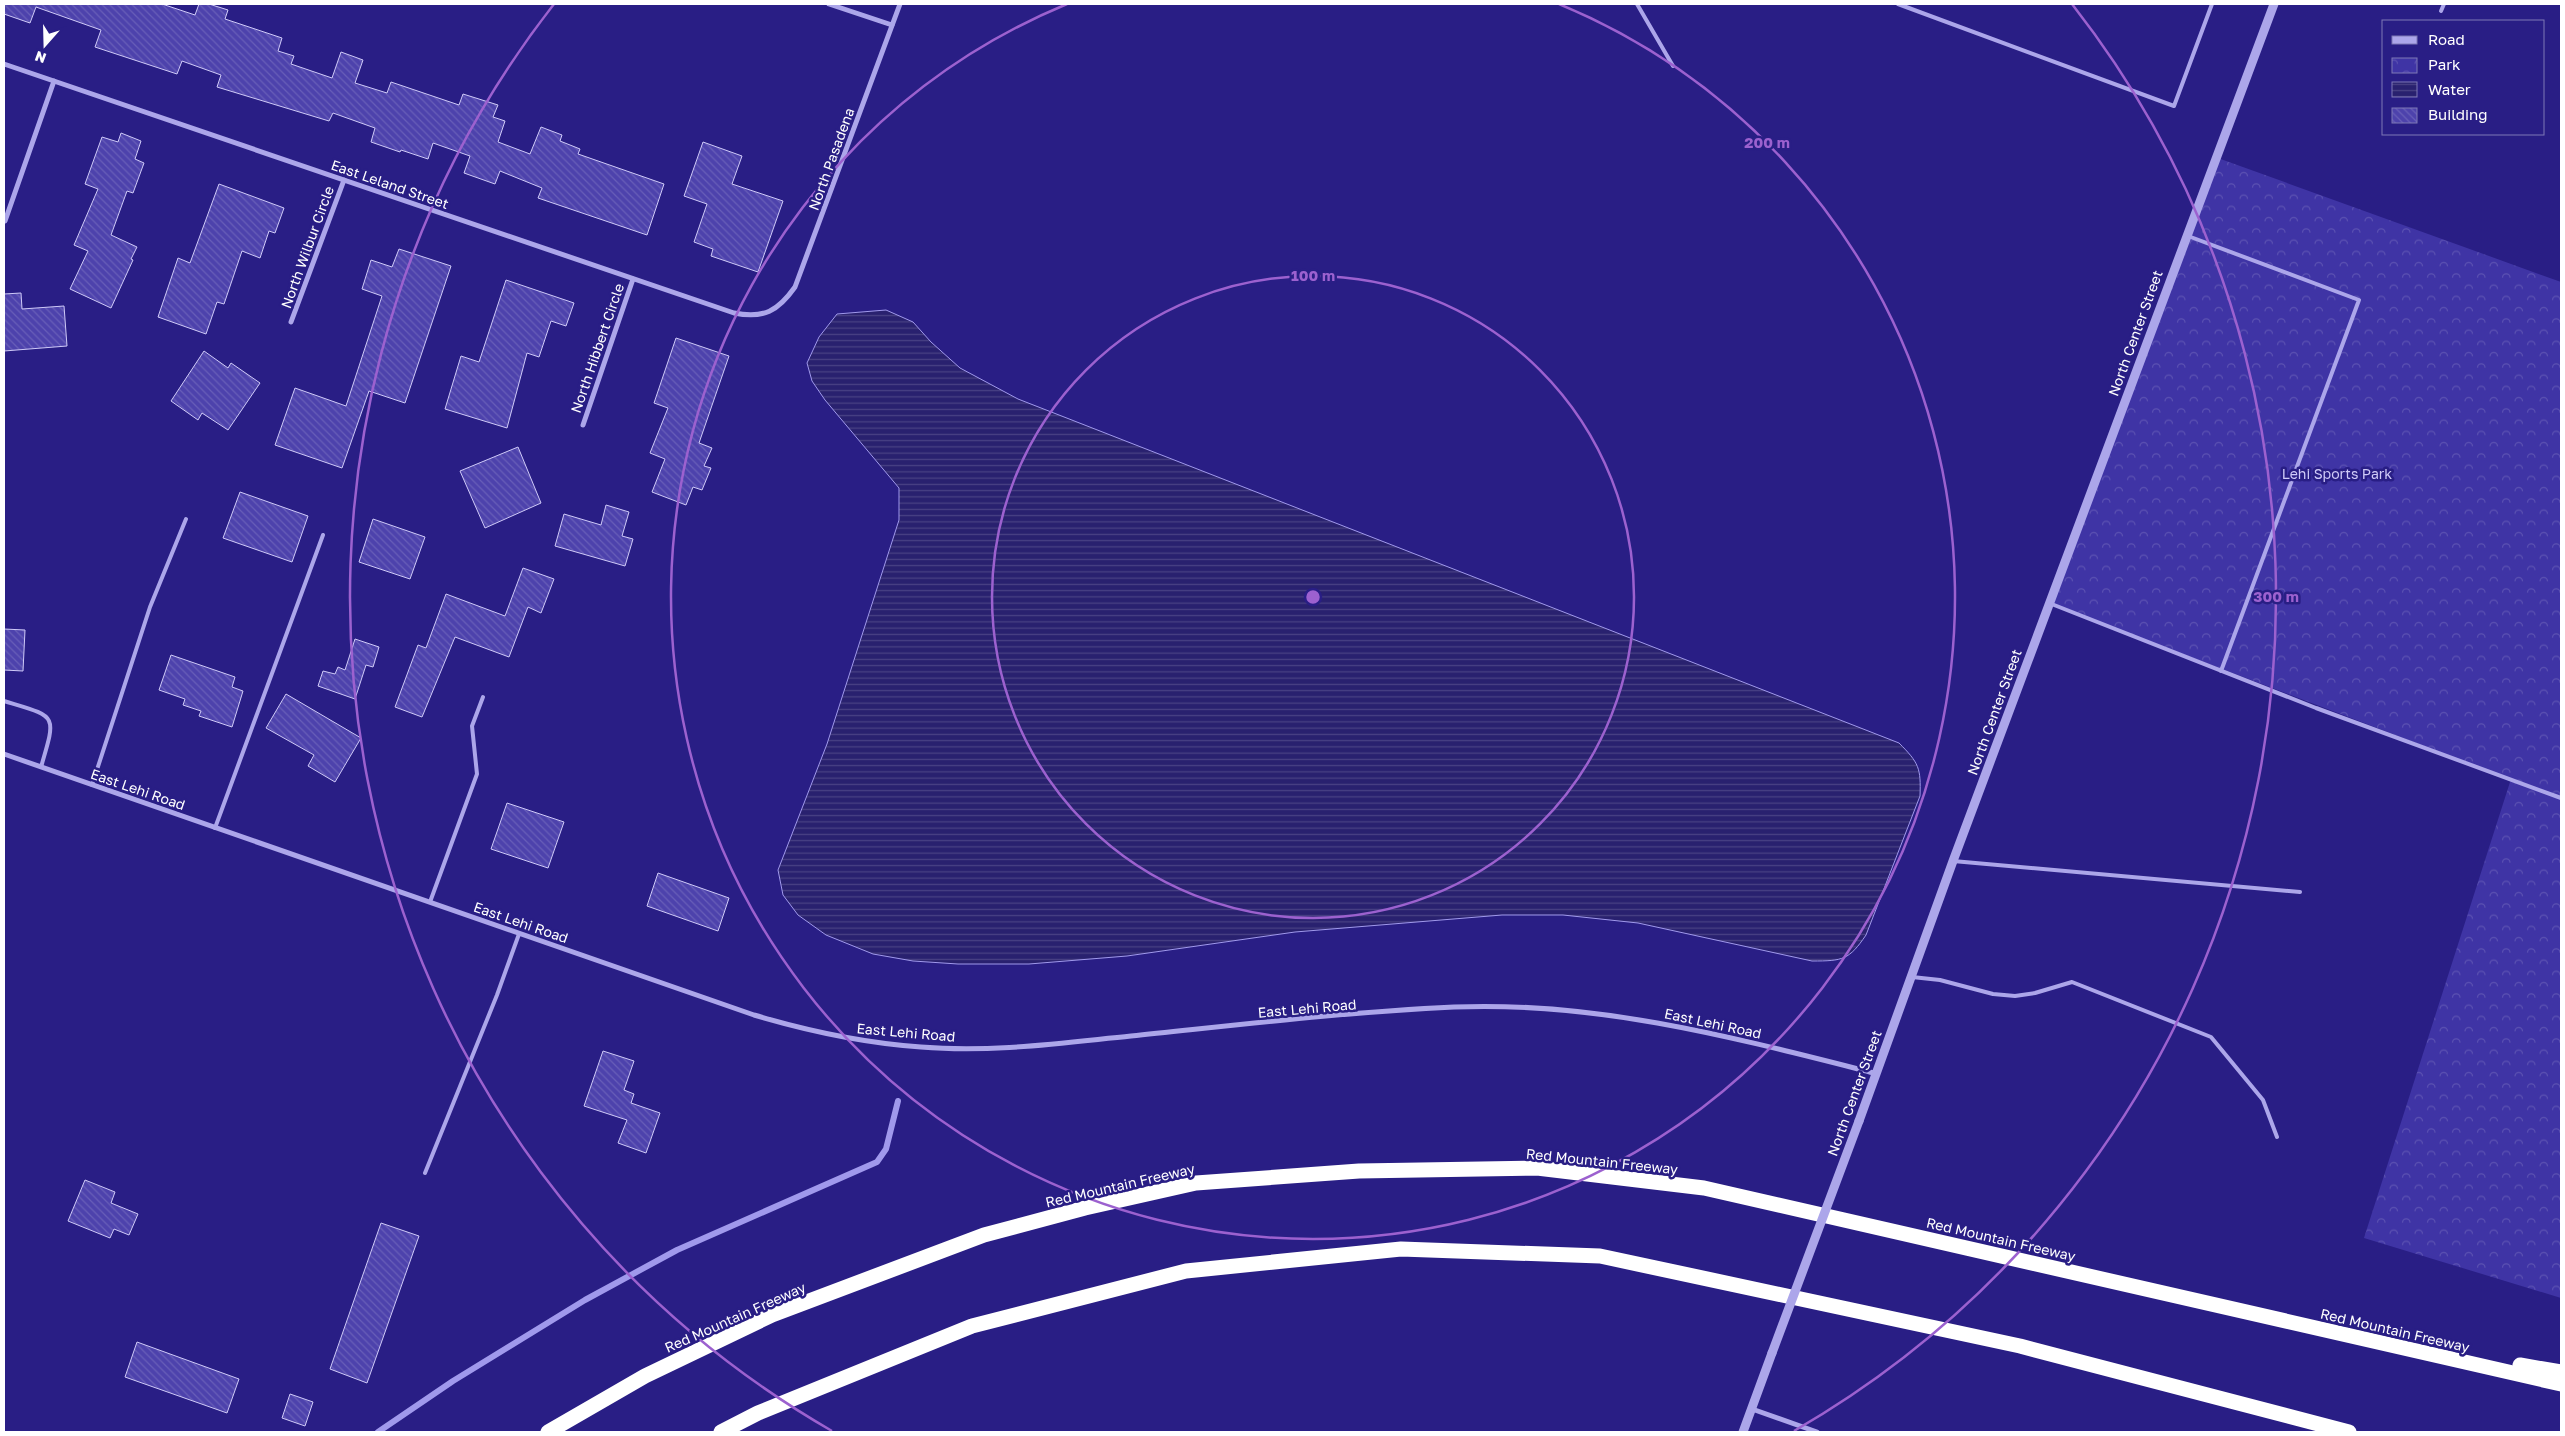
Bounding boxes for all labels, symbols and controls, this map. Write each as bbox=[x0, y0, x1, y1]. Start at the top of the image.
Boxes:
north arrow bbox=[20, 20, 70, 70]
legend bbox=[2382, 20, 2545, 135]
text: Road bbox=[2428, 30, 2465, 48]
text: N bbox=[32, 48, 48, 67]
text: Park bbox=[2428, 55, 2461, 73]
text: Water bbox=[2428, 80, 2471, 98]
street label: North Pasadena bbox=[805, 105, 857, 213]
text: Building bbox=[2428, 105, 2488, 123]
text: 200 m bbox=[1744, 133, 1790, 151]
street label: East Leland Street bbox=[329, 156, 451, 212]
street label: North Wilbur Circle bbox=[277, 184, 337, 310]
text: 100 m bbox=[1291, 266, 1335, 284]
street label: North Center Street bbox=[2104, 268, 2166, 398]
street label: North Hibbert Circle bbox=[567, 281, 627, 415]
park label: Lehi Sports Park bbox=[2282, 465, 2392, 482]
text: 300 m bbox=[2253, 587, 2299, 605]
centre of rings bbox=[1304, 588, 1322, 606]
street label: North Center Street bbox=[1963, 647, 2025, 777]
street label: East Lehi Road bbox=[88, 765, 188, 813]
street label: East Lehi Road bbox=[471, 898, 571, 946]
street label: East Lehi Road bbox=[1257, 995, 1357, 1021]
street label: East Lehi Road bbox=[1663, 1004, 1763, 1042]
street label: East Lehi Road bbox=[856, 1019, 956, 1045]
street label: North Center Street bbox=[1823, 1028, 1885, 1158]
street label: Red Mountain Freeway bbox=[1525, 1145, 1679, 1177]
street label: Red Mountain Freeway bbox=[1044, 1160, 1196, 1210]
street label: Red Mountain Freeway bbox=[1925, 1214, 2077, 1264]
street label: Red Mountain Freeway bbox=[662, 1278, 808, 1356]
street label: Red Mountain Freeway bbox=[2319, 1305, 2471, 1355]

